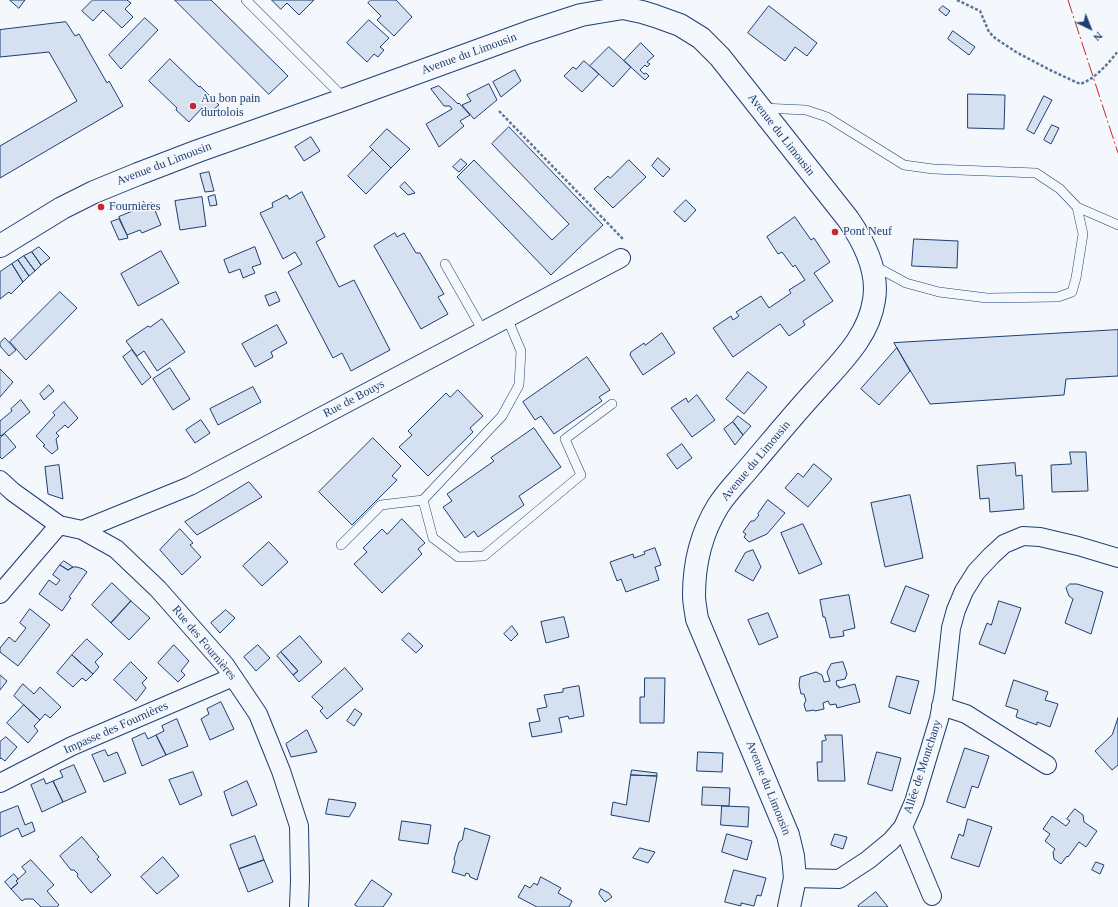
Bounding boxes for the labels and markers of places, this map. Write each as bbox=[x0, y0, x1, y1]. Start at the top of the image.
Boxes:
place label: Au bon pain durtolois bbox=[201, 92, 260, 120]
marker: Au bon pain durtolois bbox=[188, 101, 198, 111]
place label: Fournières bbox=[109, 200, 160, 214]
marker: Fournières bbox=[96, 202, 106, 212]
place label: Pont Neuf bbox=[843, 225, 892, 239]
marker: Pont Neuf bbox=[830, 227, 840, 237]

